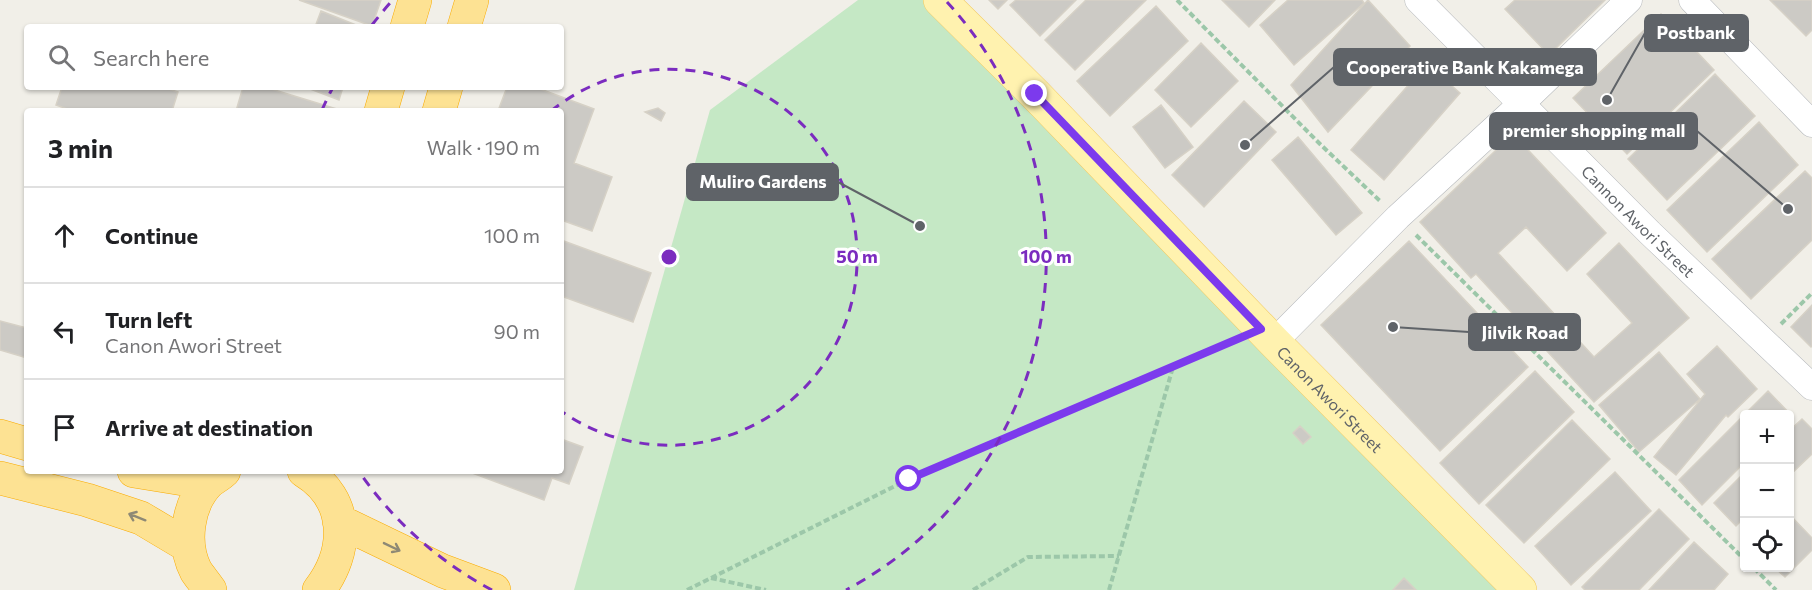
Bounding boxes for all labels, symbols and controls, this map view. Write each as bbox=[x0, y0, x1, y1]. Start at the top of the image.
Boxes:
callout: Postbank bbox=[1645, 15, 1748, 51]
text: Postbank bbox=[1657, 21, 1736, 43]
search box bbox=[24, 24, 564, 90]
icon: search bbox=[45, 41, 78, 74]
text: Search here bbox=[93, 44, 209, 71]
callout: Cooperative Bank Kakamega bbox=[1334, 49, 1596, 85]
text: Cooperative Bank Kakamega bbox=[1346, 56, 1584, 78]
route end bbox=[1021, 80, 1047, 106]
callout: premier shopping mall bbox=[1490, 113, 1697, 149]
text: premier shopping mall bbox=[1503, 119, 1686, 141]
text: 3 min bbox=[48, 132, 113, 163]
text: Walk · 190 m bbox=[427, 135, 540, 159]
street label: Cannon Awori Street bbox=[1578, 161, 1699, 281]
callout: Muliro Gardens bbox=[687, 164, 838, 200]
text: Muliro Gardens bbox=[699, 170, 827, 192]
icon: ahead bbox=[48, 219, 81, 252]
text: Continue bbox=[105, 222, 198, 249]
text: 100 m bbox=[484, 223, 540, 247]
text: 50 m bbox=[836, 245, 878, 267]
text: 100 m bbox=[1020, 245, 1072, 267]
centre of rings bbox=[659, 247, 679, 267]
text: Turn left bbox=[105, 306, 192, 333]
callout: Jilvik Road bbox=[1469, 314, 1580, 350]
icon: left bbox=[48, 315, 81, 348]
text: 90 m bbox=[494, 319, 540, 343]
text: Jilvik Road bbox=[1482, 321, 1568, 343]
text: Canon Awori Street bbox=[105, 333, 282, 357]
street label: Canon Awori Street bbox=[1274, 342, 1387, 456]
map controls bbox=[1740, 410, 1794, 572]
button: + bbox=[1740, 410, 1794, 464]
icon: arrive bbox=[48, 411, 81, 444]
text: Arrive at destination bbox=[105, 414, 313, 441]
button: − bbox=[1740, 464, 1794, 518]
route start bbox=[895, 465, 921, 491]
one-way arrow bbox=[129, 511, 147, 522]
button: locate bbox=[1740, 518, 1794, 572]
one-way arrow bbox=[383, 541, 401, 553]

